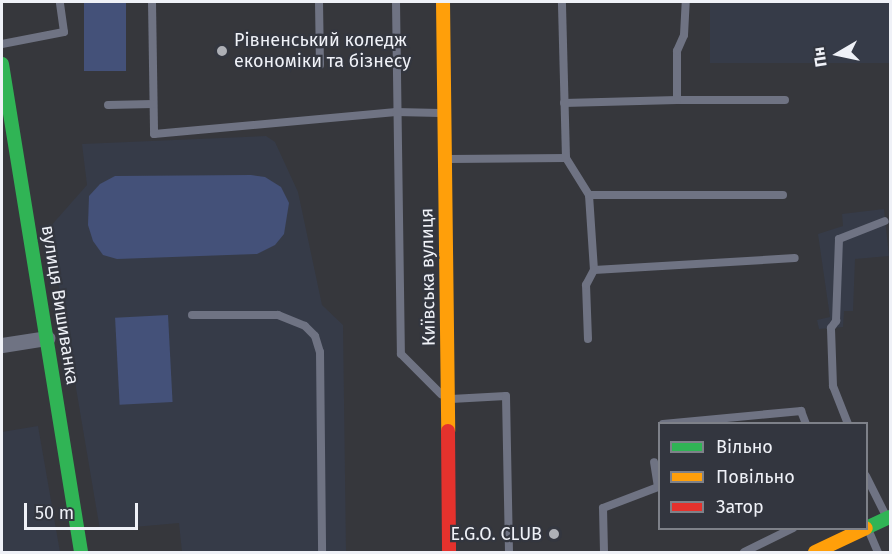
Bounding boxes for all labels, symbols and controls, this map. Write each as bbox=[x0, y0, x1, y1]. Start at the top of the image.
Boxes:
north arrow bbox=[808, 24, 868, 84]
place label: Рівненський коледж економіки та бізнесу bbox=[234, 30, 411, 72]
marker: Рівненський коледж економіки та бізнесу bbox=[215, 44, 229, 58]
text: Пн bbox=[809, 46, 831, 68]
street label: Київська вулиця bbox=[416, 208, 440, 346]
street label: вулиця Вишиванка bbox=[37, 224, 83, 386]
legend bbox=[658, 422, 868, 530]
text: Вільно bbox=[716, 436, 773, 458]
text: Повільно bbox=[716, 466, 795, 488]
scale bar bbox=[27, 491, 141, 529]
text: Затор bbox=[716, 496, 764, 518]
text: 50 m bbox=[35, 502, 74, 524]
place label: E.G.O. CLUB bbox=[450, 523, 542, 545]
marker: E.G.O. CLUB bbox=[547, 527, 561, 541]

